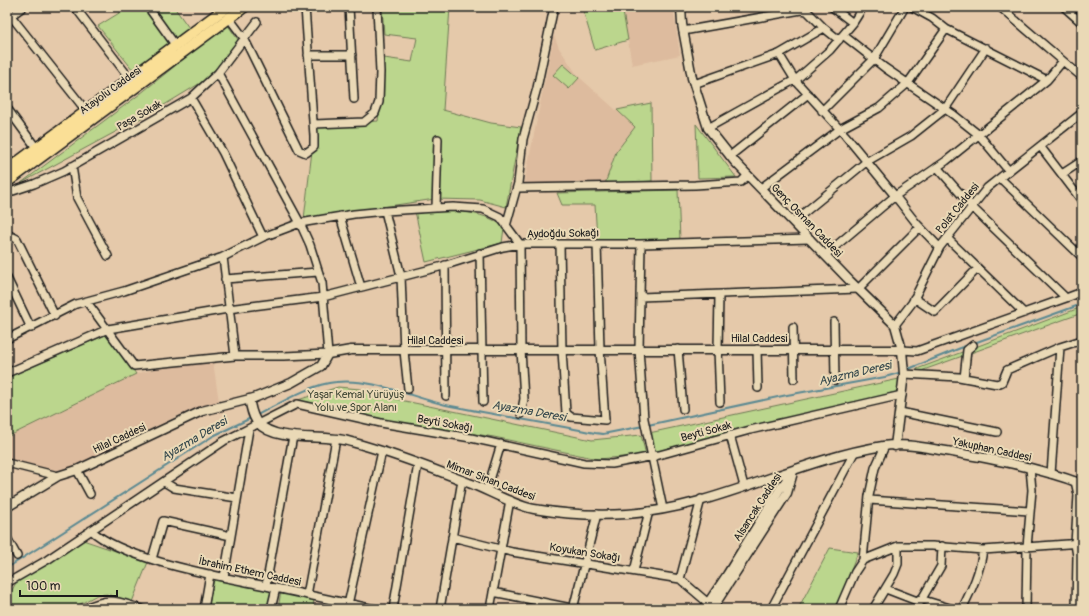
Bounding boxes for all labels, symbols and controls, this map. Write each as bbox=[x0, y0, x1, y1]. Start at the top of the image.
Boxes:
street label: Atayolu Caddesi bbox=[77, 64, 144, 117]
street label: Paşa Sokak bbox=[114, 97, 164, 134]
street label: Polat Caddesi bbox=[933, 180, 982, 236]
street label: Genç Osman Caddesi bbox=[768, 181, 845, 260]
street label: Aydoğdu Sokağı bbox=[527, 226, 599, 241]
street label: Hilal Caddesi bbox=[731, 332, 787, 345]
street label: Hilal Caddesi bbox=[407, 334, 463, 347]
water label: Ayazma Deresi bbox=[817, 357, 895, 389]
park label: Yaşar Kemal Yürüyüş Yolu ve Spor Alanı bbox=[307, 388, 404, 414]
water label: Ayazma Deresi bbox=[491, 398, 568, 426]
street label: Beyti Sokağı bbox=[416, 412, 474, 435]
water label: Ayazma Deresi bbox=[159, 413, 231, 465]
street label: Beyti Sokak bbox=[679, 418, 733, 444]
street label: Hilal Caddesi bbox=[91, 421, 148, 456]
street label: Yakuphan Caddesi bbox=[950, 435, 1032, 464]
street label: Mimar Sinan Caddesi bbox=[445, 458, 537, 503]
street label: Alsancak Caddesi bbox=[731, 471, 784, 544]
street label: Koyukan Sokağı bbox=[549, 540, 621, 565]
street label: İbrahim Ethem Caddesi bbox=[197, 554, 302, 589]
scale bar bbox=[20, 572, 117, 598]
text: 100 m bbox=[26, 579, 61, 594]

